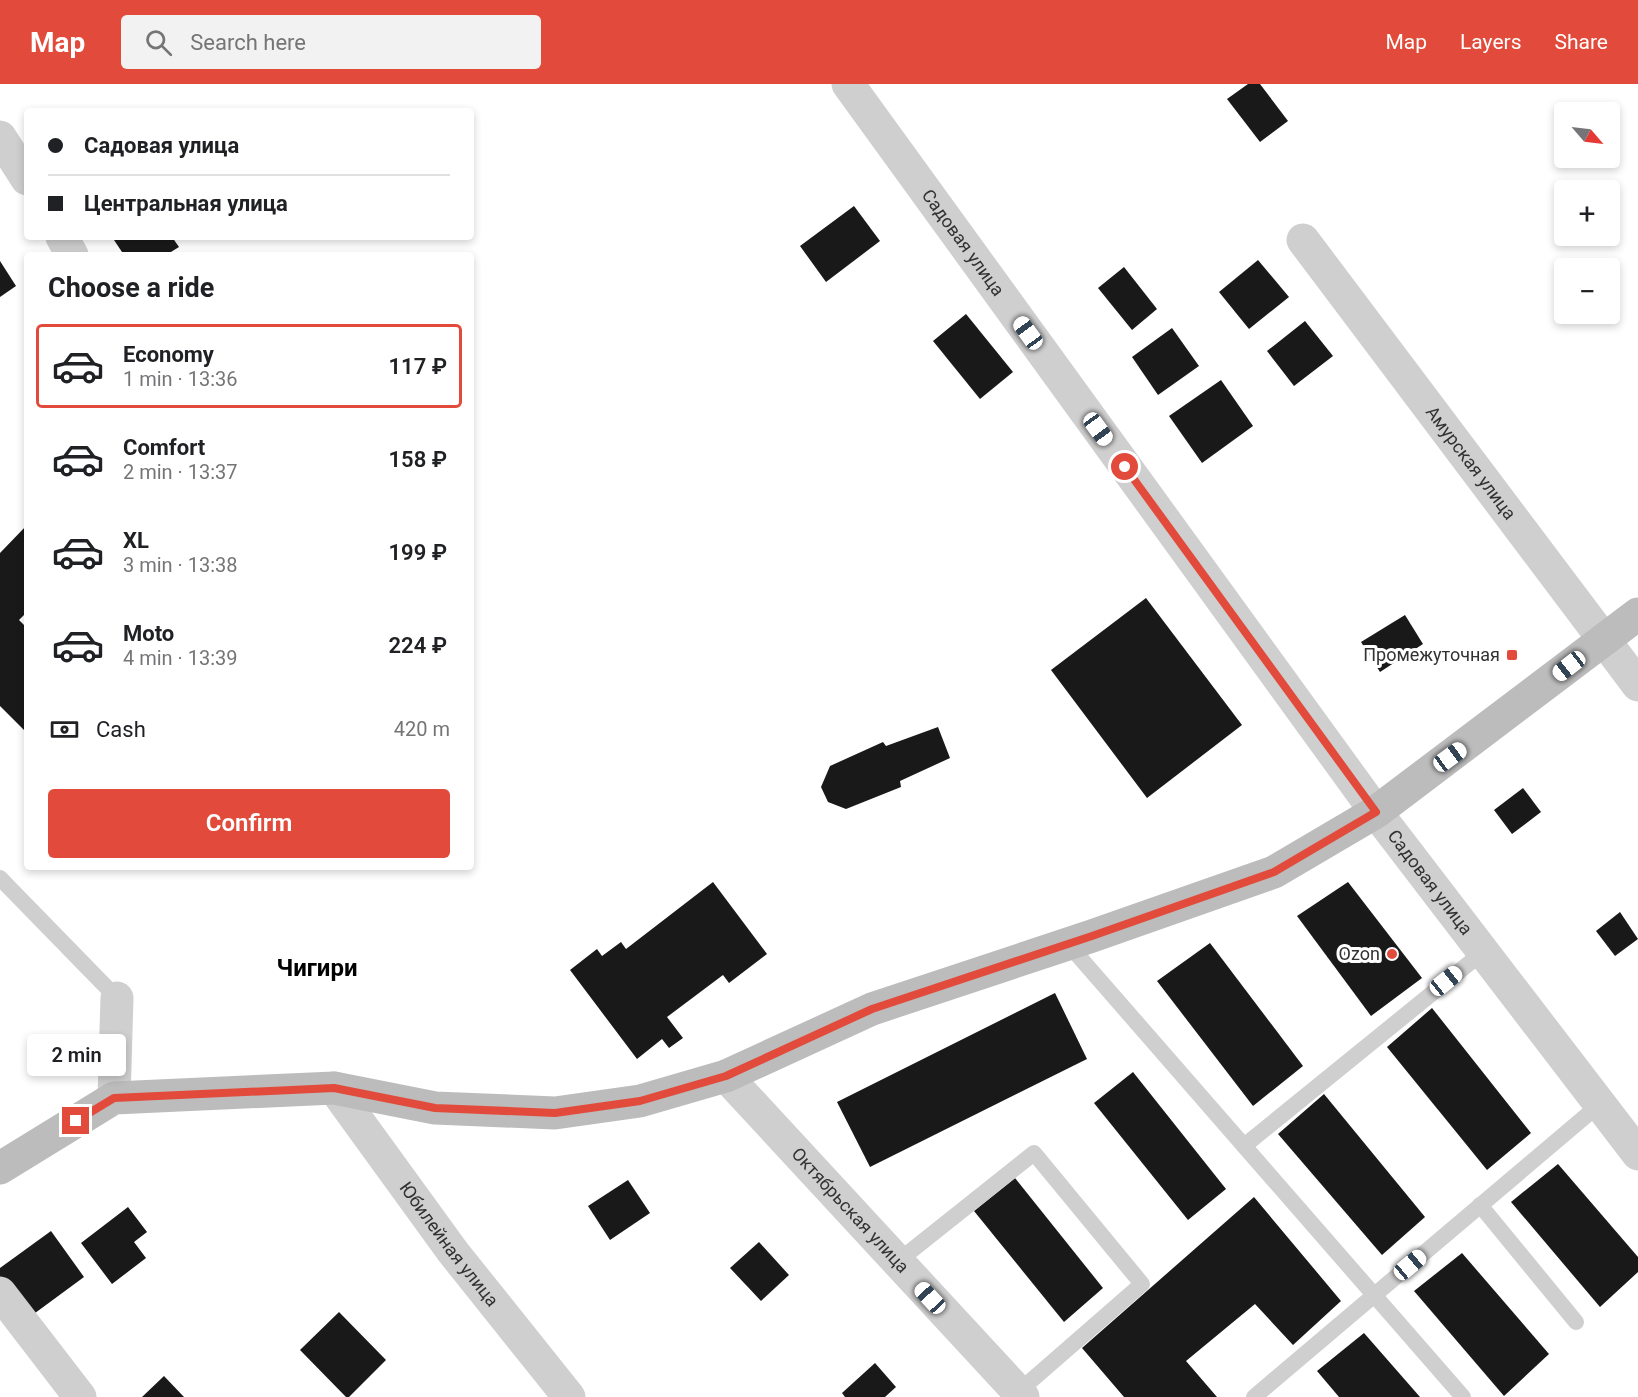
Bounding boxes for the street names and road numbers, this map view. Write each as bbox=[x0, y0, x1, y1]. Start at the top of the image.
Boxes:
street label: Садовая улица bbox=[918, 185, 1009, 300]
street label: Амурская улица bbox=[1422, 402, 1521, 523]
street label: Садовая улица bbox=[1384, 825, 1477, 939]
street label: Октябрьская улица bbox=[788, 1143, 914, 1277]
street label: Юбилейная улица bbox=[396, 1178, 503, 1310]

